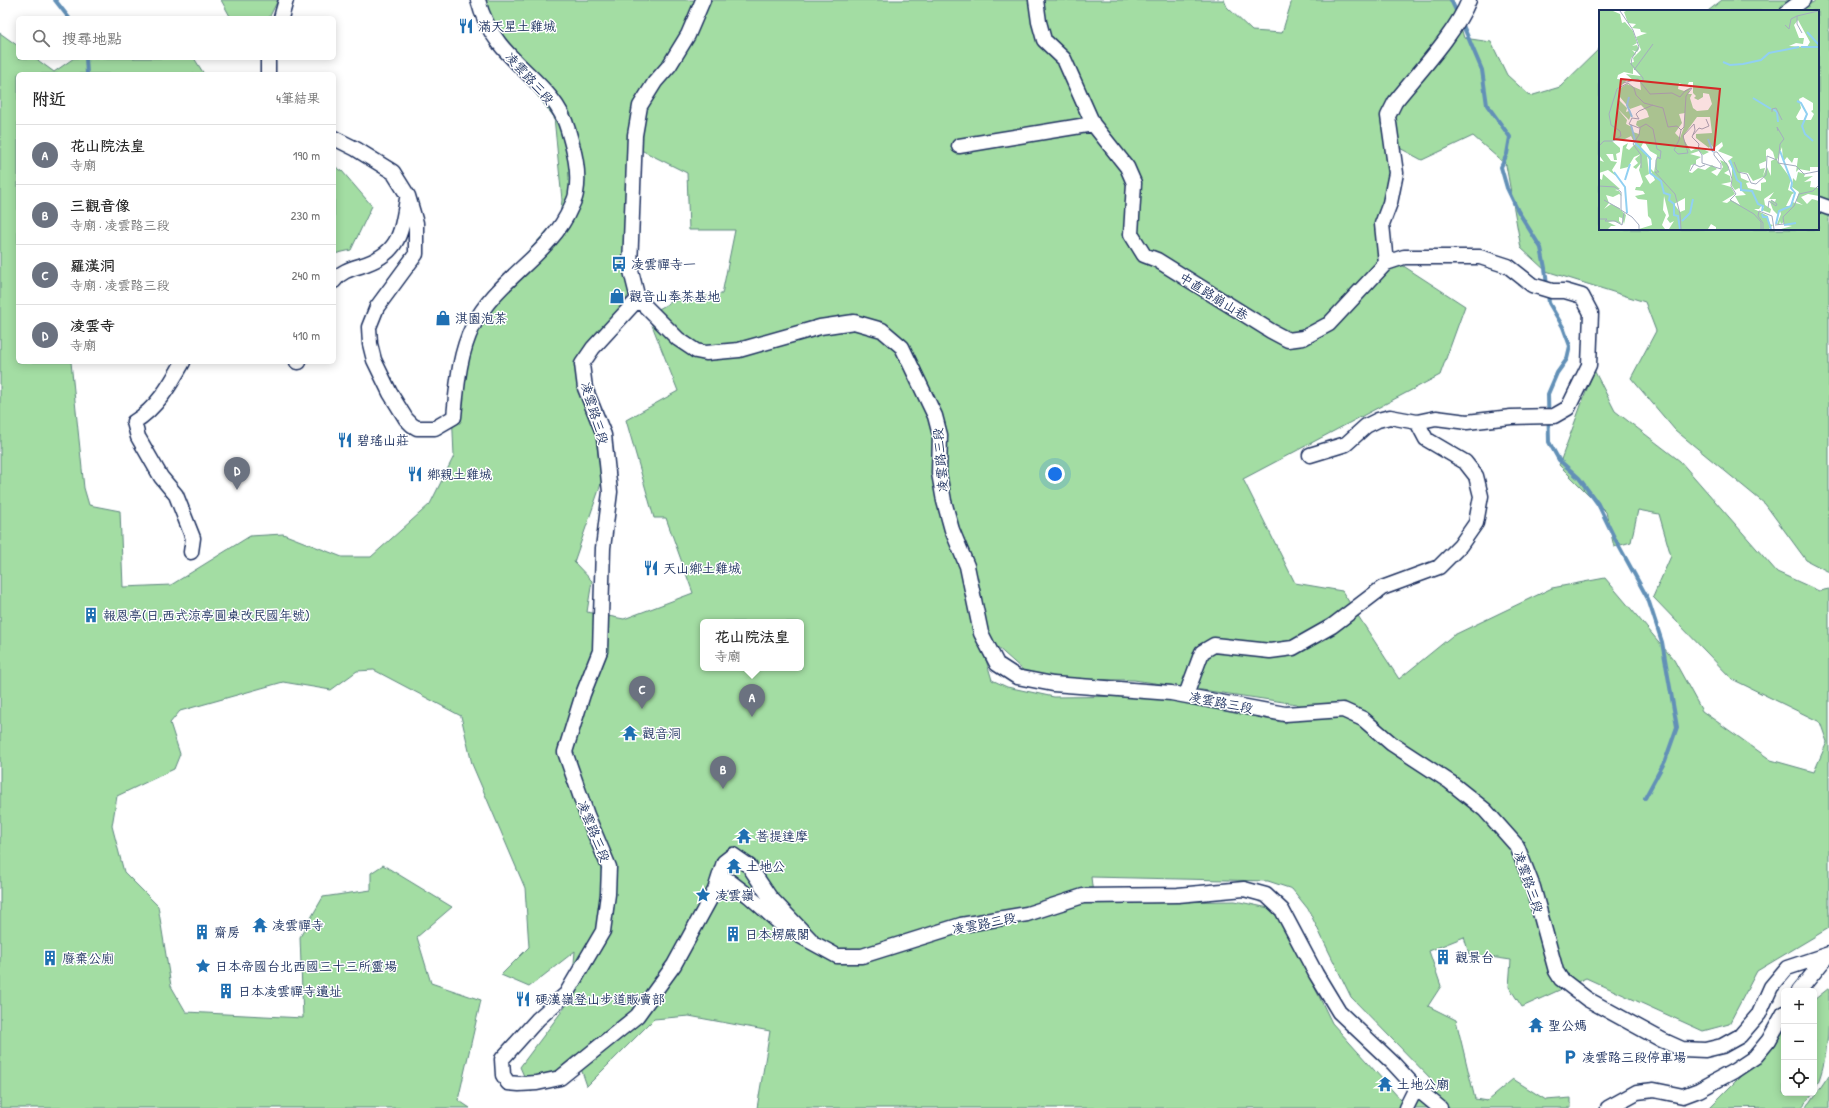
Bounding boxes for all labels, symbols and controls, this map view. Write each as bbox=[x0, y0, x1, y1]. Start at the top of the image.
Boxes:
inset map bbox=[1599, 10, 1819, 230]
search box bbox=[16, 16, 336, 60]
restaurant icon: 滿天星土雞城 bbox=[457, 17, 475, 35]
place label: 滿天星土雞城 bbox=[478, 17, 556, 35]
icon: search bbox=[30, 27, 52, 49]
text: 搜尋地點 bbox=[62, 28, 122, 49]
street label: 凌雲路三段 bbox=[502, 48, 558, 108]
text: 附近 bbox=[32, 87, 66, 110]
text: 4筆結果 bbox=[276, 89, 320, 107]
text: 花山院法皇 bbox=[70, 135, 145, 156]
text: A bbox=[42, 146, 48, 164]
text: 190 m bbox=[293, 146, 320, 164]
text: 寺廟 bbox=[70, 156, 96, 174]
text: 三觀音像 bbox=[70, 195, 130, 216]
text: B bbox=[42, 206, 48, 224]
text: 230 m bbox=[290, 206, 320, 224]
text: 寺廟 · 凌雲路三段 bbox=[70, 216, 170, 234]
text: 羅漢洞 bbox=[70, 255, 115, 276]
bus stop icon: 凌雲禪寺一 bbox=[610, 255, 628, 273]
place label: 凌雲禪寺一 bbox=[631, 255, 696, 273]
text: C bbox=[41, 266, 49, 284]
text: 240 m bbox=[291, 266, 320, 284]
street label: 中直路崩山巷 bbox=[1176, 268, 1252, 324]
text: 寺廟 · 凌雲路三段 bbox=[70, 276, 170, 294]
shop icon: 觀音山奉茶基地 bbox=[608, 287, 626, 305]
place label: 觀音山奉茶基地 bbox=[629, 287, 720, 305]
shop icon: 淇園泡茶 bbox=[434, 309, 452, 327]
place label: 淇園泡茶 bbox=[455, 309, 507, 327]
text: 凌雲寺 bbox=[70, 315, 115, 336]
text: D bbox=[42, 326, 48, 344]
text: 410 m bbox=[293, 326, 320, 344]
text: 寺廟 bbox=[70, 336, 96, 354]
street label: 凌雲路三段 bbox=[577, 379, 613, 447]
street label: 凌雲路三段 bbox=[928, 427, 952, 493]
restaurant icon: 碧瑤山莊 bbox=[336, 431, 354, 449]
place label: 碧瑤山莊 bbox=[357, 431, 409, 449]
pin: D bbox=[224, 457, 250, 490]
your location bbox=[1045, 464, 1065, 484]
restaurant icon: 鄉親土雞城 bbox=[406, 465, 424, 483]
place label: 鄉親土雞城 bbox=[427, 465, 492, 483]
restaurant icon: 天山鄉土雞城 bbox=[642, 559, 660, 577]
place label: 天山鄉土雞城 bbox=[663, 559, 741, 577]
building icon: 報恩亭(日,西式涼亭圓桌改民國年號) bbox=[82, 606, 100, 624]
place label: 報恩亭(日,西式涼亭圓桌改民國年號) bbox=[103, 606, 310, 624]
popup bbox=[700, 619, 804, 671]
text: 花山院法皇 bbox=[714, 626, 790, 647]
text: 寺廟 bbox=[714, 647, 741, 665]
pin: C bbox=[629, 676, 655, 709]
pin: A bbox=[739, 684, 765, 717]
street label: 凌雲路三段 bbox=[1187, 687, 1255, 717]
temple icon: 觀音洞 bbox=[621, 724, 639, 742]
place label: 觀音洞 bbox=[642, 724, 681, 742]
pin: B bbox=[710, 756, 736, 789]
street label: 凌雲路三段 bbox=[573, 797, 615, 865]
temple icon: 菩提達摩 bbox=[735, 827, 753, 845]
place label: 菩提達摩 bbox=[756, 827, 808, 845]
street label: 凌雲路三段 bbox=[1510, 848, 1548, 916]
temple icon: 土地公 bbox=[725, 857, 743, 875]
place label: 土地公 bbox=[746, 857, 785, 875]
place icon: 凌雲嶺 bbox=[694, 886, 712, 904]
place label: 凌雲嶺 bbox=[715, 886, 754, 904]
street label: 凌雲路三段 bbox=[950, 908, 1018, 938]
temple icon: 凌雲禪寺 bbox=[251, 916, 269, 934]
place label: 凌雲禪寺 bbox=[272, 916, 324, 934]
building icon: 齋房 bbox=[193, 923, 211, 941]
place label: 齋房 bbox=[214, 923, 240, 941]
building icon: 日本楞嚴閣 bbox=[724, 925, 742, 943]
place label: 日本楞嚴閣 bbox=[745, 925, 810, 943]
building icon: 觀景台 bbox=[1434, 948, 1452, 966]
place label: 觀景台 bbox=[1455, 948, 1494, 966]
building icon: 廢棄公廁 bbox=[41, 949, 59, 967]
place label: 廢棄公廁 bbox=[62, 949, 114, 967]
place icon: 日本帝國台北西國三十三所靈場 bbox=[194, 957, 212, 975]
place label: 日本帝國台北西國三十三所靈場 bbox=[215, 957, 397, 975]
building icon: 日本凌雲禪寺遺址 bbox=[217, 982, 235, 1000]
place label: 日本凌雲禪寺遺址 bbox=[238, 982, 342, 1000]
map controls bbox=[1781, 988, 1817, 1096]
button: + bbox=[1781, 988, 1817, 1024]
restaurant icon: 硬漢嶺登山步道販賣部 bbox=[514, 990, 532, 1008]
place label: 硬漢嶺登山步道販賣部 bbox=[535, 990, 665, 1008]
temple icon: 聖公媽 bbox=[1527, 1016, 1545, 1034]
place label: 聖公媽 bbox=[1548, 1016, 1587, 1034]
button: − bbox=[1781, 1024, 1817, 1060]
parking icon: 凌雲路三段停車場 bbox=[1561, 1048, 1579, 1066]
place label: 凌雲路三段停車場 bbox=[1582, 1048, 1686, 1066]
button: locate bbox=[1781, 1060, 1817, 1096]
temple icon: 土地公廟 bbox=[1376, 1075, 1394, 1093]
place label: 土地公廟 bbox=[1397, 1075, 1449, 1093]

